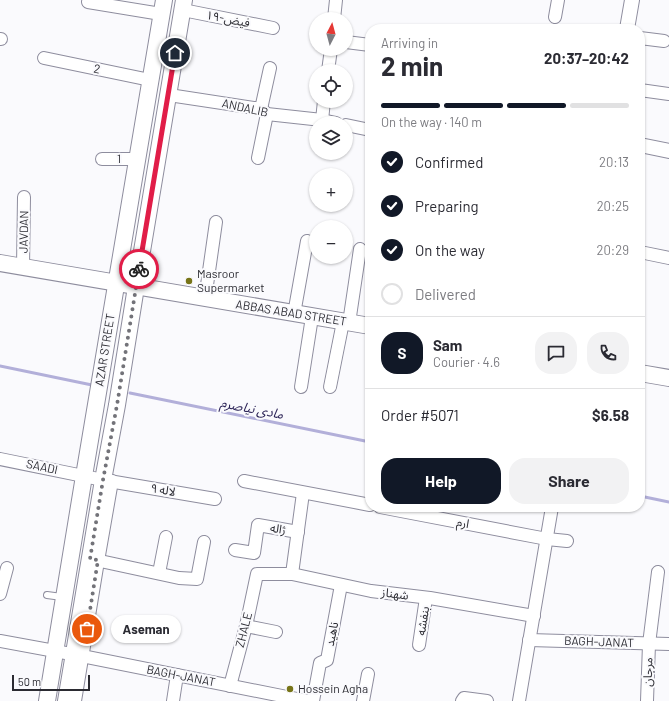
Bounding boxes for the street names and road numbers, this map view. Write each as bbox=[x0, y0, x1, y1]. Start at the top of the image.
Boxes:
street label: ۱۹-فیض bbox=[205, 7, 251, 30]
street label: 2 bbox=[93, 61, 102, 76]
street label: ANDALIB bbox=[221, 95, 270, 119]
street label: 1 bbox=[117, 151, 121, 165]
street label: JAVDAN bbox=[16, 210, 30, 254]
street label: ABBAS ABAD STREET bbox=[235, 296, 348, 328]
street label: AZAR STREET bbox=[91, 312, 117, 387]
street label: SAADI bbox=[25, 456, 59, 476]
street label: ۹ لاله bbox=[150, 480, 177, 498]
street label: ارم bbox=[455, 514, 471, 533]
street label: ژاله bbox=[269, 520, 287, 537]
street label: شهناز bbox=[379, 584, 410, 603]
street label: بنفشه bbox=[413, 605, 432, 637]
street label: ZHALE bbox=[232, 611, 254, 649]
street label: ناهید bbox=[322, 620, 341, 647]
street label: BAGH-JANAT bbox=[564, 633, 634, 649]
street label: مرجان bbox=[639, 657, 656, 687]
street label: BAGH-JANAT bbox=[146, 661, 217, 689]

